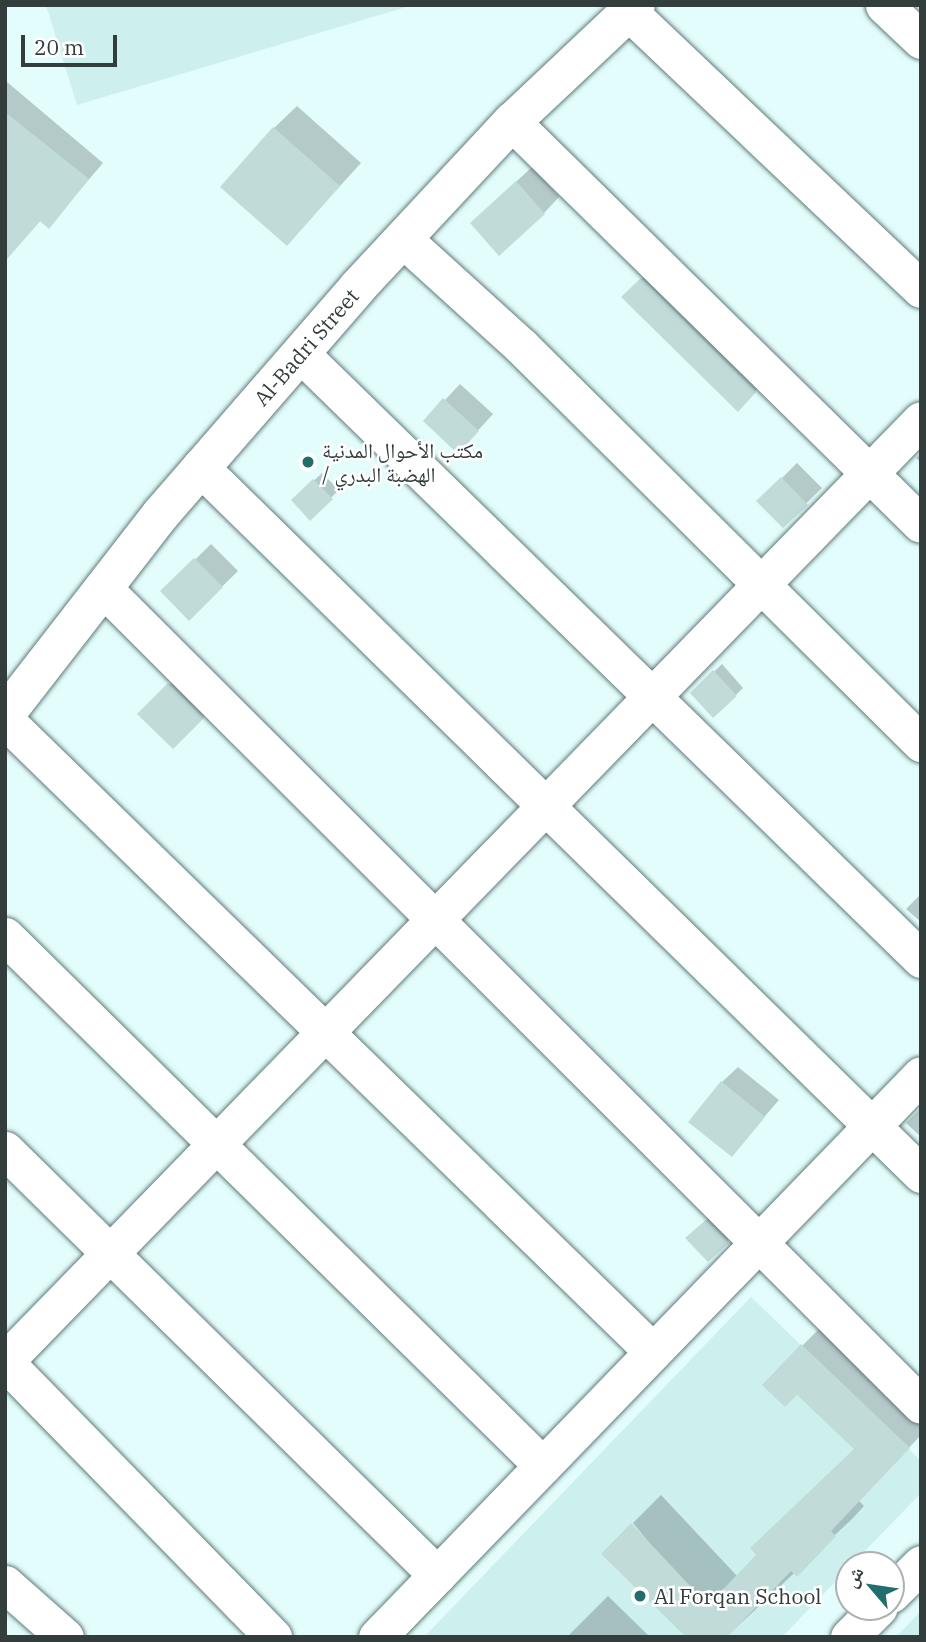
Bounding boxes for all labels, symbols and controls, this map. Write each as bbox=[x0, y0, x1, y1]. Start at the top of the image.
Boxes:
scale bar bbox=[24, 21, 121, 65]
text: 20 m bbox=[34, 33, 84, 61]
street label: Al-Badri Street bbox=[248, 283, 364, 411]
place label: مكتب الأحوال المدنية / الهضبة البدري bbox=[322, 437, 483, 487]
marker: مكتب الأحوال المدنية / الهضبة البدري bbox=[300, 454, 316, 470]
north arrow bbox=[835, 1551, 905, 1621]
text: ش bbox=[838, 1562, 869, 1591]
place label: Al Forqan School bbox=[654, 1583, 822, 1609]
marker: Al Forqan School bbox=[632, 1588, 648, 1604]

